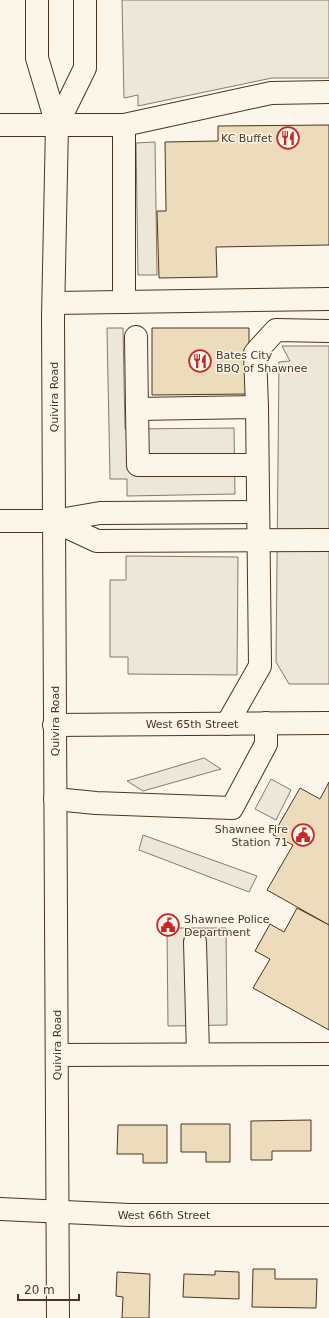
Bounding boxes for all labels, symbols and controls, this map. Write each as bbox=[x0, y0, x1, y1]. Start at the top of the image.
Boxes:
restaurant icon: KC Buffet bbox=[275, 125, 301, 151]
place label: KC Buffet bbox=[221, 132, 273, 145]
restaurant icon: Bates City BBQ of Shawnee bbox=[187, 348, 213, 374]
place label: Bates City BBQ of Shawnee bbox=[216, 349, 308, 375]
street label: Quivira Road bbox=[48, 362, 61, 432]
street label: Quivira Road bbox=[49, 686, 62, 756]
street label: West 65th Street bbox=[146, 718, 239, 731]
public building icon: Shawnee Fire Station 71 bbox=[290, 822, 316, 848]
place label: Shawnee Fire Station 71 bbox=[215, 823, 288, 849]
public building icon: Shawnee Police Department bbox=[155, 912, 181, 938]
place label: Shawnee Police Department bbox=[184, 913, 270, 939]
street label: Quivira Road bbox=[51, 1010, 64, 1080]
street label: West 66th Street bbox=[118, 1209, 211, 1222]
scale bar bbox=[18, 1276, 79, 1302]
text: 20 m bbox=[24, 1283, 55, 1297]

